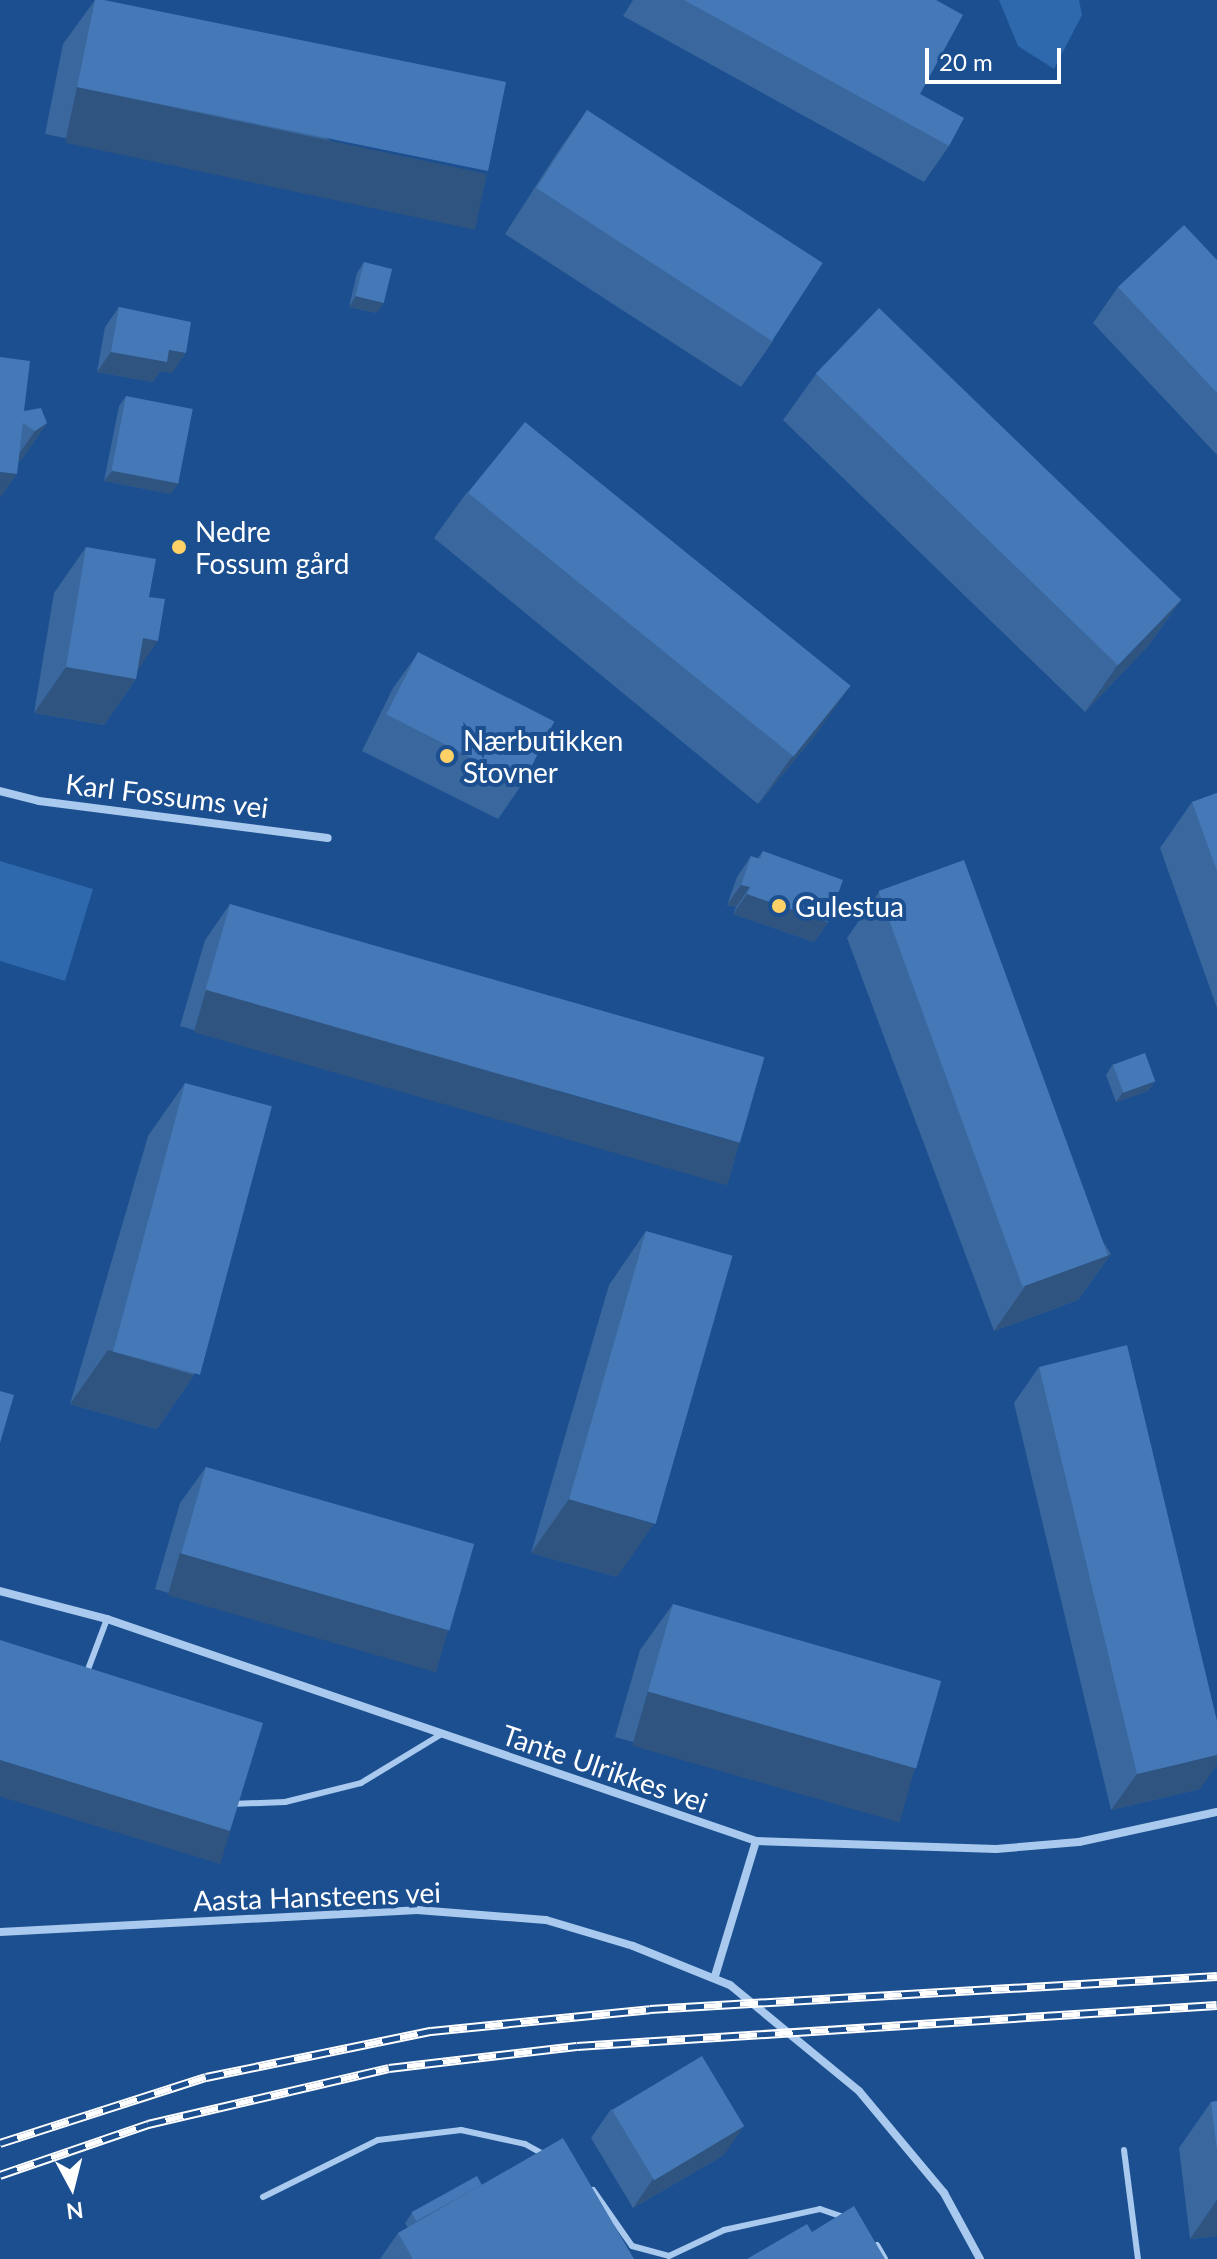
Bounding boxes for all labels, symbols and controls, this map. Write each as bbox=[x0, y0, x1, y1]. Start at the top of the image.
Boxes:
scale bar bbox=[929, 32, 1065, 82]
text: 20 m bbox=[939, 47, 993, 76]
place label: Nedre Fossum gård bbox=[195, 514, 349, 580]
marker: Nedre Fossum gård bbox=[170, 538, 188, 556]
place label: Nærbutikken Stovner bbox=[463, 723, 623, 789]
marker: Nærbutikken Stovner bbox=[438, 747, 456, 765]
street label: Karl Fossums vei bbox=[63, 766, 271, 824]
place label: Gulestua bbox=[795, 889, 904, 923]
marker: Gulestua bbox=[770, 897, 788, 915]
street label: Tante Ulrikkes vei bbox=[498, 1717, 712, 1819]
street label: Aasta Hansteens vei bbox=[192, 1875, 442, 1917]
north arrow bbox=[32, 2147, 112, 2227]
text: N bbox=[65, 2197, 85, 2226]

